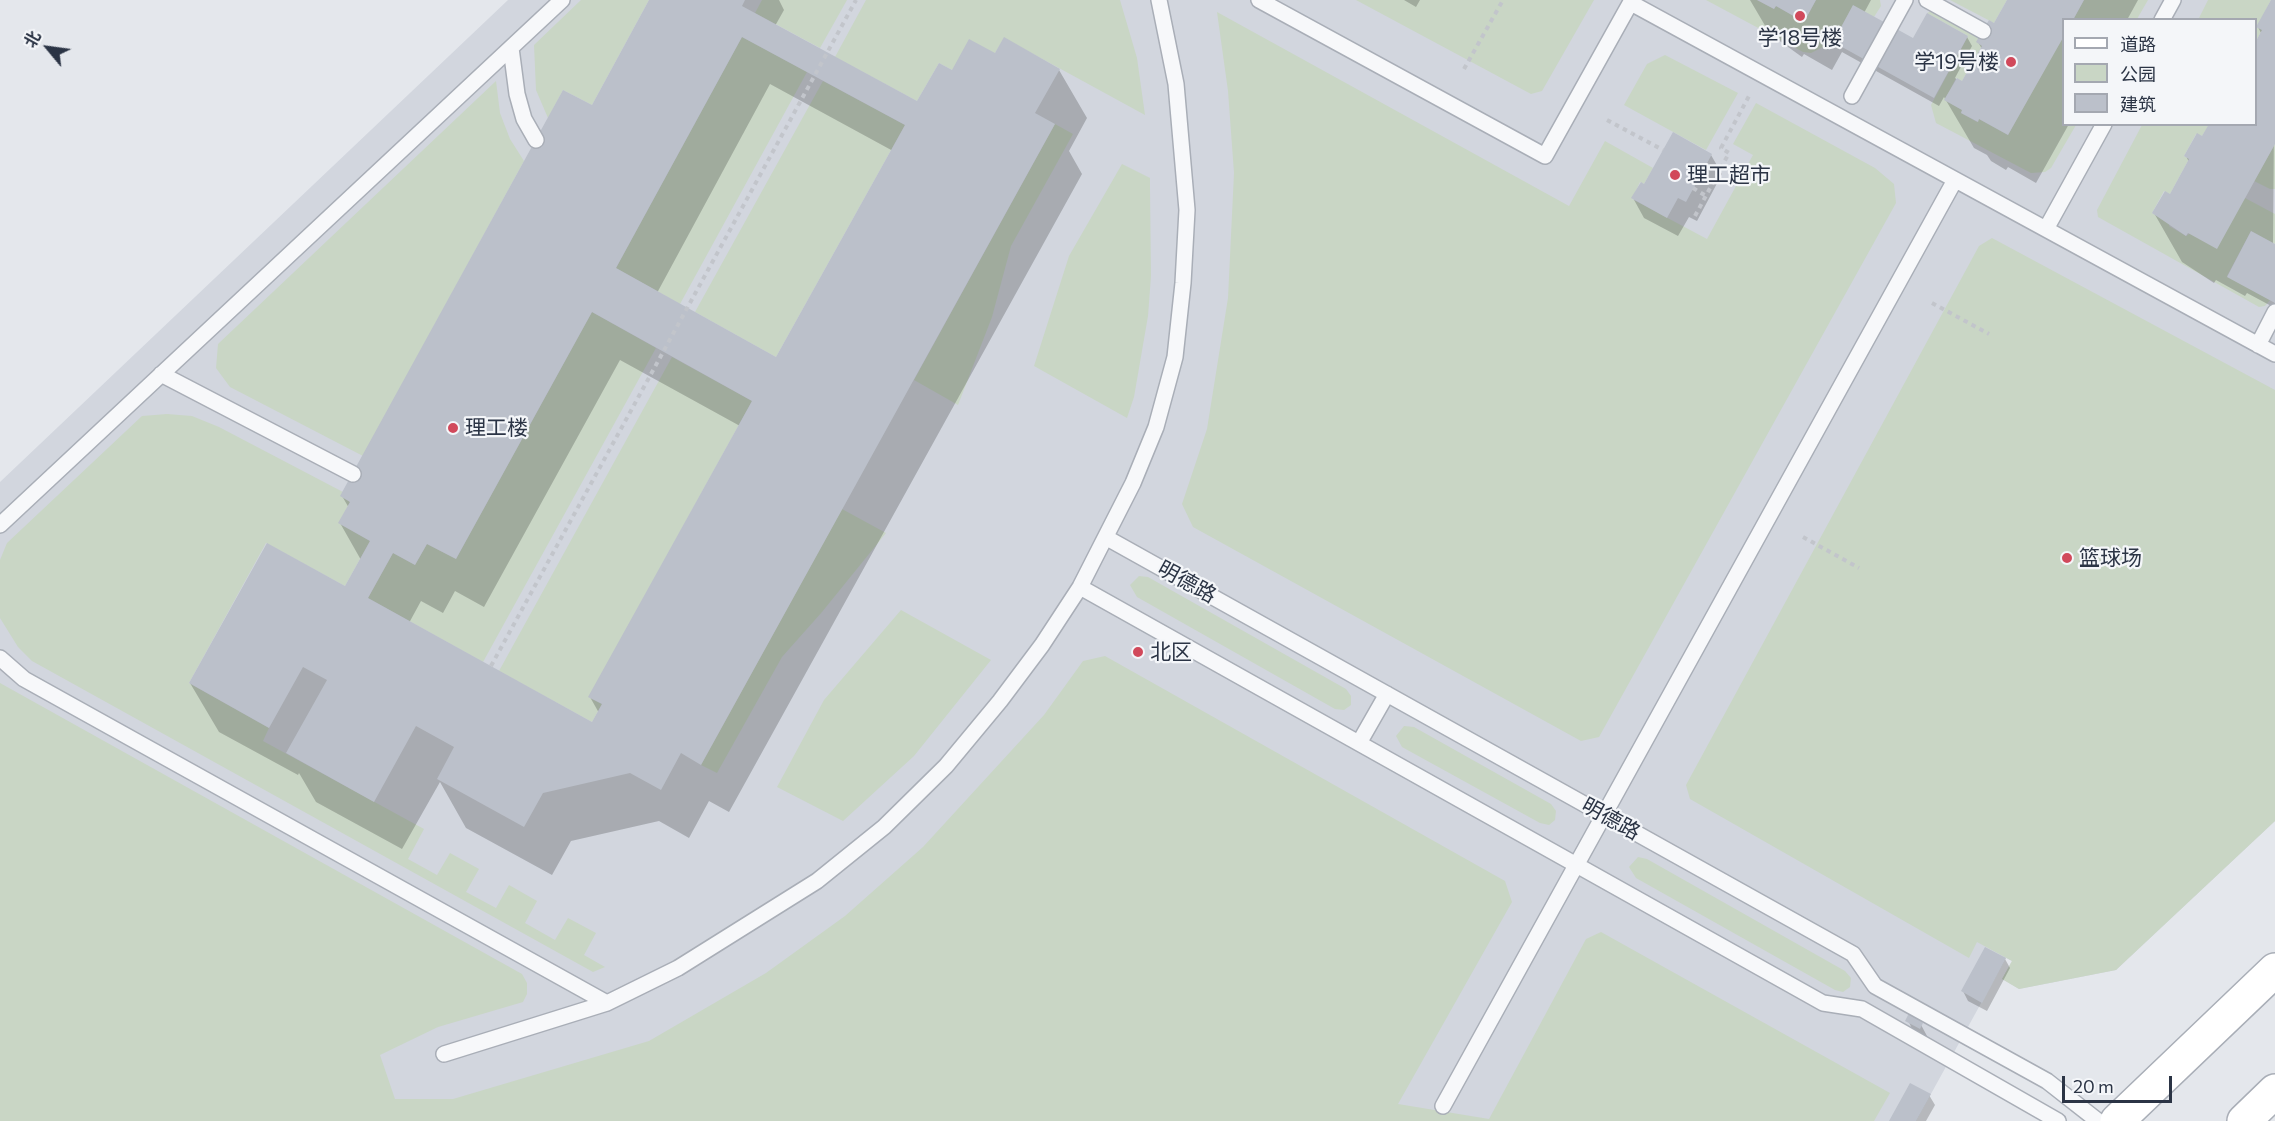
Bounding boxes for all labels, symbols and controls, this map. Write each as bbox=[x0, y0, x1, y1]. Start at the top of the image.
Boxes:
marker: 学18号楼 bbox=[1793, 9, 1807, 23]
north arrow bbox=[18, 18, 78, 78]
legend bbox=[2062, 18, 2257, 126]
place label: 学18号楼 bbox=[1758, 25, 1842, 51]
text: 北 bbox=[20, 27, 44, 51]
text: 道路 bbox=[2120, 33, 2156, 55]
place label: 学19号楼 bbox=[1914, 49, 1999, 75]
marker: 学19号楼 bbox=[2004, 55, 2018, 69]
text: 公园 bbox=[2120, 63, 2156, 85]
text: 建筑 bbox=[2120, 93, 2156, 115]
place label: 理工超市 bbox=[1687, 162, 1771, 188]
marker: 理工超市 bbox=[1668, 168, 1682, 182]
place label: 理工楼 bbox=[465, 415, 528, 441]
marker: 理工楼 bbox=[446, 421, 460, 435]
place label: 篮球场 bbox=[2079, 545, 2142, 571]
marker: 篮球场 bbox=[2060, 551, 2074, 565]
street label: 明德路 bbox=[1153, 556, 1221, 608]
place label: 北区 bbox=[1150, 639, 1192, 665]
marker: 北区 bbox=[1131, 645, 1145, 659]
street label: 明德路 bbox=[1577, 793, 1645, 845]
scale bar bbox=[2065, 1064, 2174, 1102]
text: 20 m bbox=[2073, 1075, 2114, 1097]

